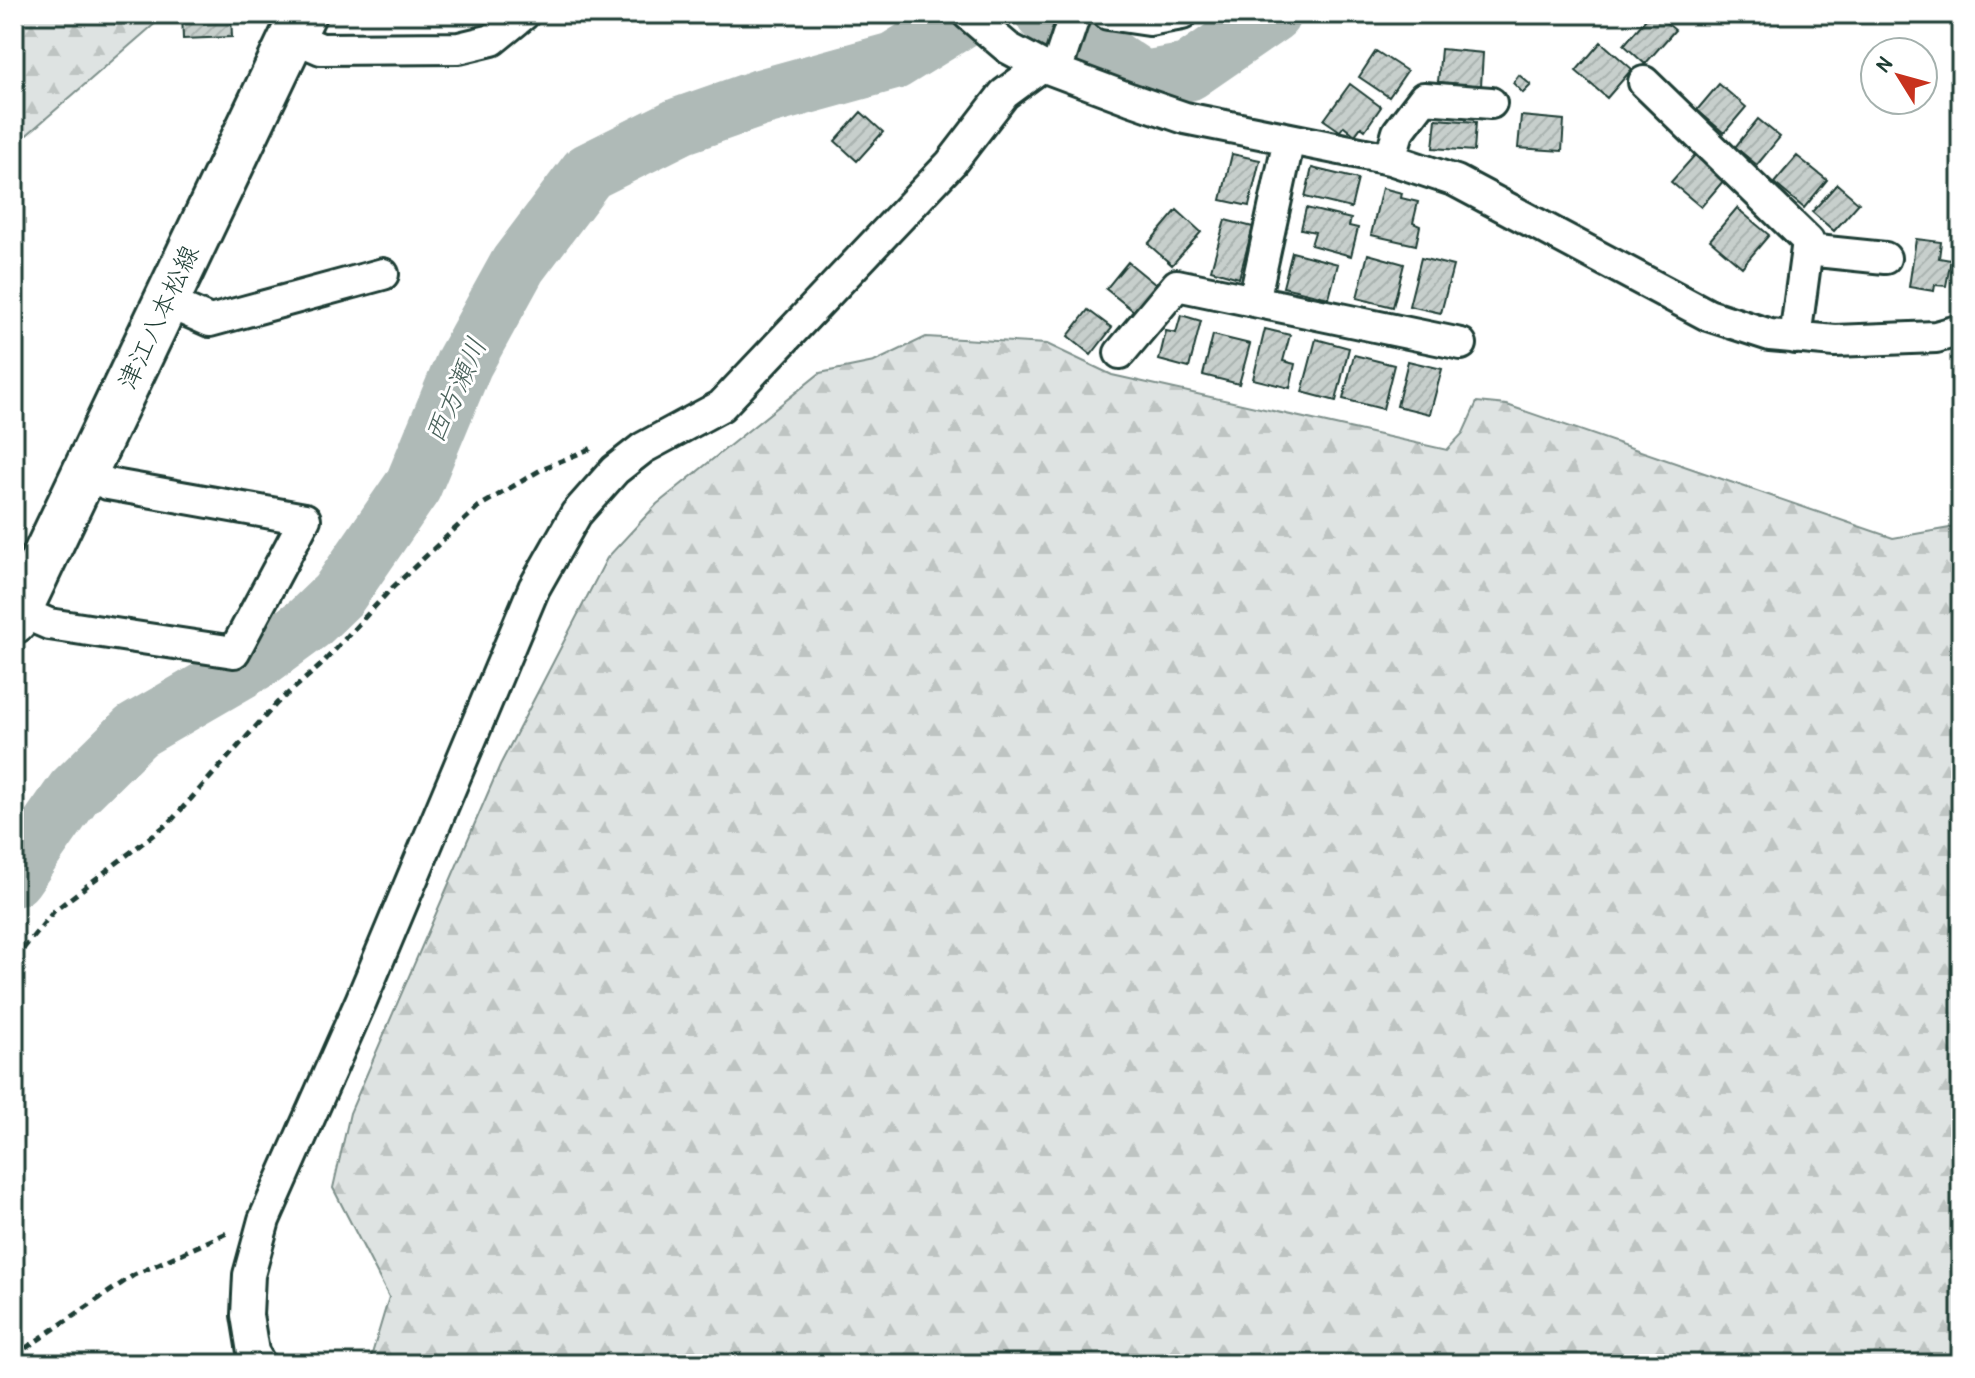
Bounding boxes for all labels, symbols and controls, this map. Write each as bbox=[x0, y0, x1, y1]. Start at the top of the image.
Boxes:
north arrow bbox=[1859, 36, 1939, 116]
text: N bbox=[1868, 50, 1899, 78]
street label: 津江八本松線 bbox=[109, 239, 206, 395]
water label: 西方瀬川 bbox=[415, 331, 495, 449]

